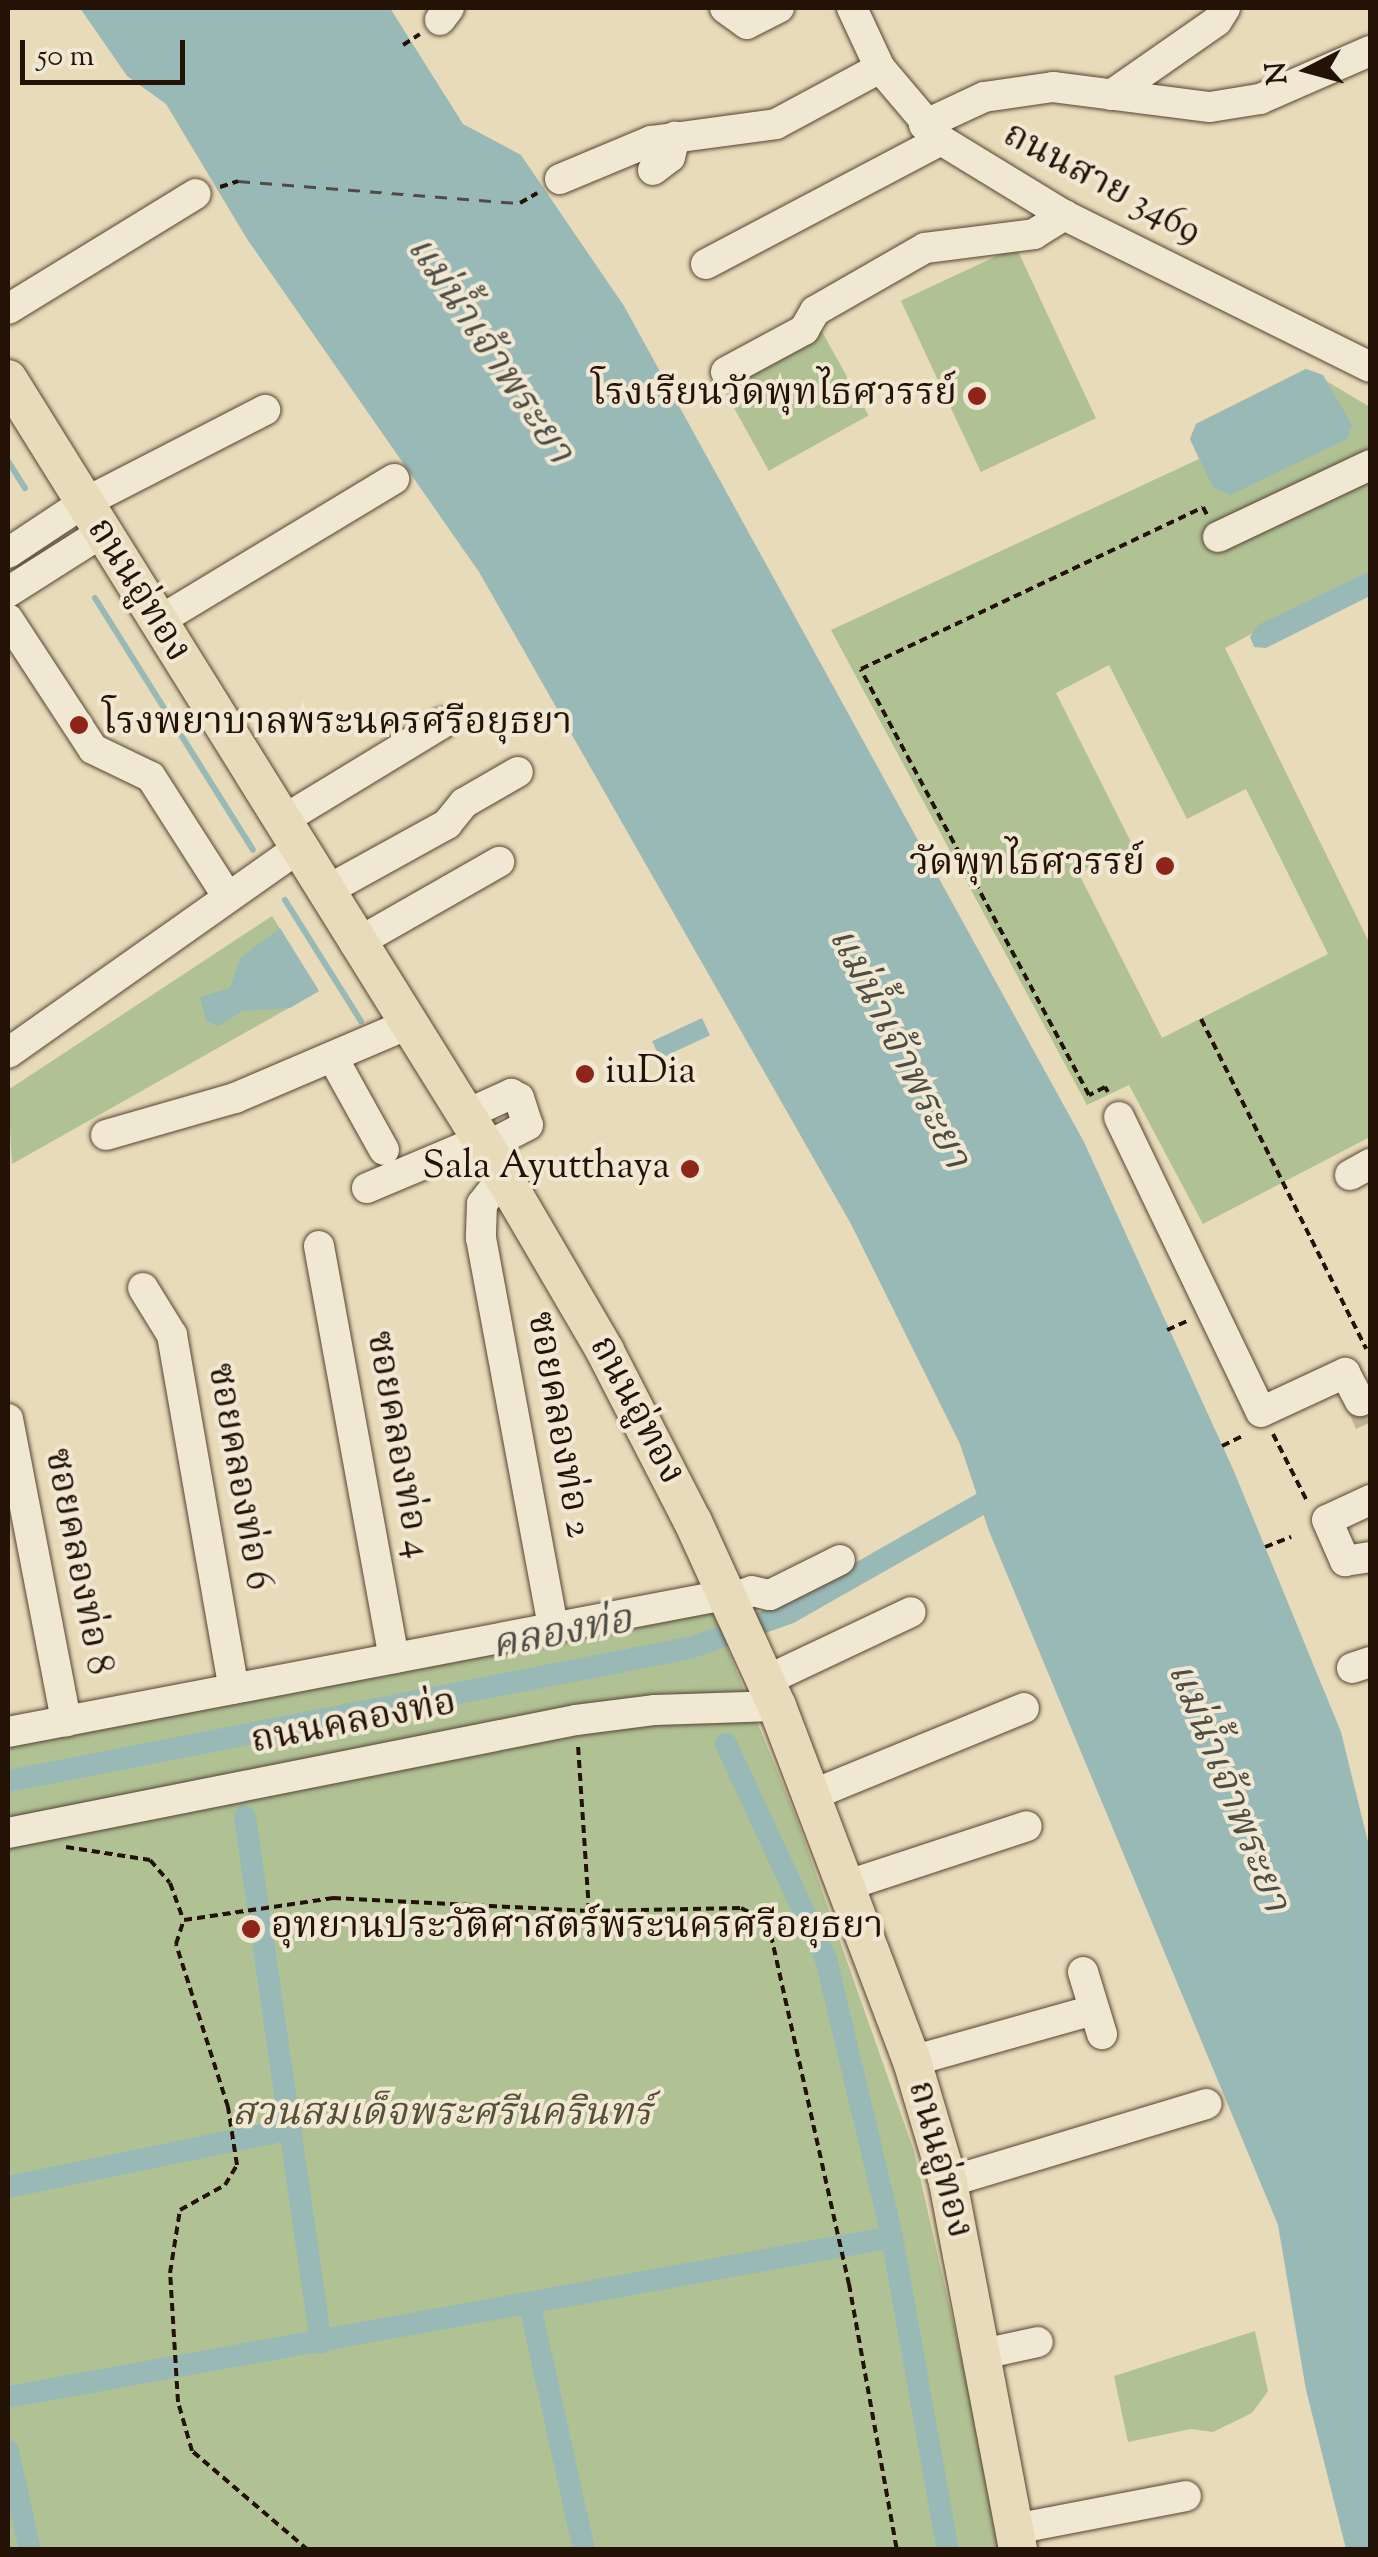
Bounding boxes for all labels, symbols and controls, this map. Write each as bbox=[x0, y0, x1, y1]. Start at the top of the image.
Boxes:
scale bar bbox=[25, 20, 190, 82]
north arrow bbox=[1258, 20, 1358, 120]
text: 50 m bbox=[37, 36, 94, 79]
text: N bbox=[1257, 60, 1299, 86]
street label: ถนนสาย 3469 bbox=[994, 114, 1208, 256]
water label: แม่น้ำเจ้าพระยา bbox=[394, 228, 582, 474]
place label: โรงเรียนวัดพุทไธศวรรย์ bbox=[591, 373, 957, 419]
marker: โรงเรียนวัดพุทไธศวรรย์ bbox=[966, 385, 988, 407]
street label: ถนนอู่ทอง bbox=[75, 511, 199, 671]
place label: โรงพยาบาลพระนครศรีอยุธยา bbox=[102, 702, 572, 748]
marker: โรงพยาบาลพระนครศรีอยุธยา bbox=[66, 712, 92, 738]
place label: วัดพุทไธศวรรย์ bbox=[909, 843, 1145, 889]
marker: วัดพุทไธศวรรย์ bbox=[1154, 855, 1176, 877]
water label: แม่น้ำเจ้าพระยา bbox=[816, 920, 978, 1178]
place label: iuDia bbox=[605, 1051, 696, 1097]
marker: iuDia bbox=[574, 1063, 596, 1085]
place label: Sala Ayutthaya bbox=[422, 1146, 670, 1192]
marker: Sala Ayutthaya bbox=[679, 1158, 701, 1180]
street label: ซอยคลองท่อ 2 bbox=[515, 1308, 599, 1542]
street label: ซอยคลองท่อ 4 bbox=[354, 1328, 438, 1562]
street label: ถนนอู่ทอง bbox=[577, 1329, 693, 1493]
street label: ซอยคลองท่อ 6 bbox=[195, 1360, 279, 1594]
street label: ซอยคลองท่อ 8 bbox=[32, 1445, 120, 1679]
water label: คลองท่อ bbox=[488, 1598, 636, 1672]
water label: แม่น้ำเจ้าพระยา bbox=[1154, 1656, 1298, 1920]
street label: ถนนคลองท่อ bbox=[247, 1682, 461, 1766]
place label: อุทยานประวัติศาสตร์พระนครศรีอยุธยา bbox=[271, 1906, 883, 1952]
marker: อุทยานประวัติศาสตร์พระนครศรีอยุธยา bbox=[240, 1918, 262, 1940]
street label: ถนนอู่ทอง bbox=[895, 2076, 981, 2244]
park label: สวนสมเด็จพระศรีนครินทร์ bbox=[232, 2093, 652, 2139]

